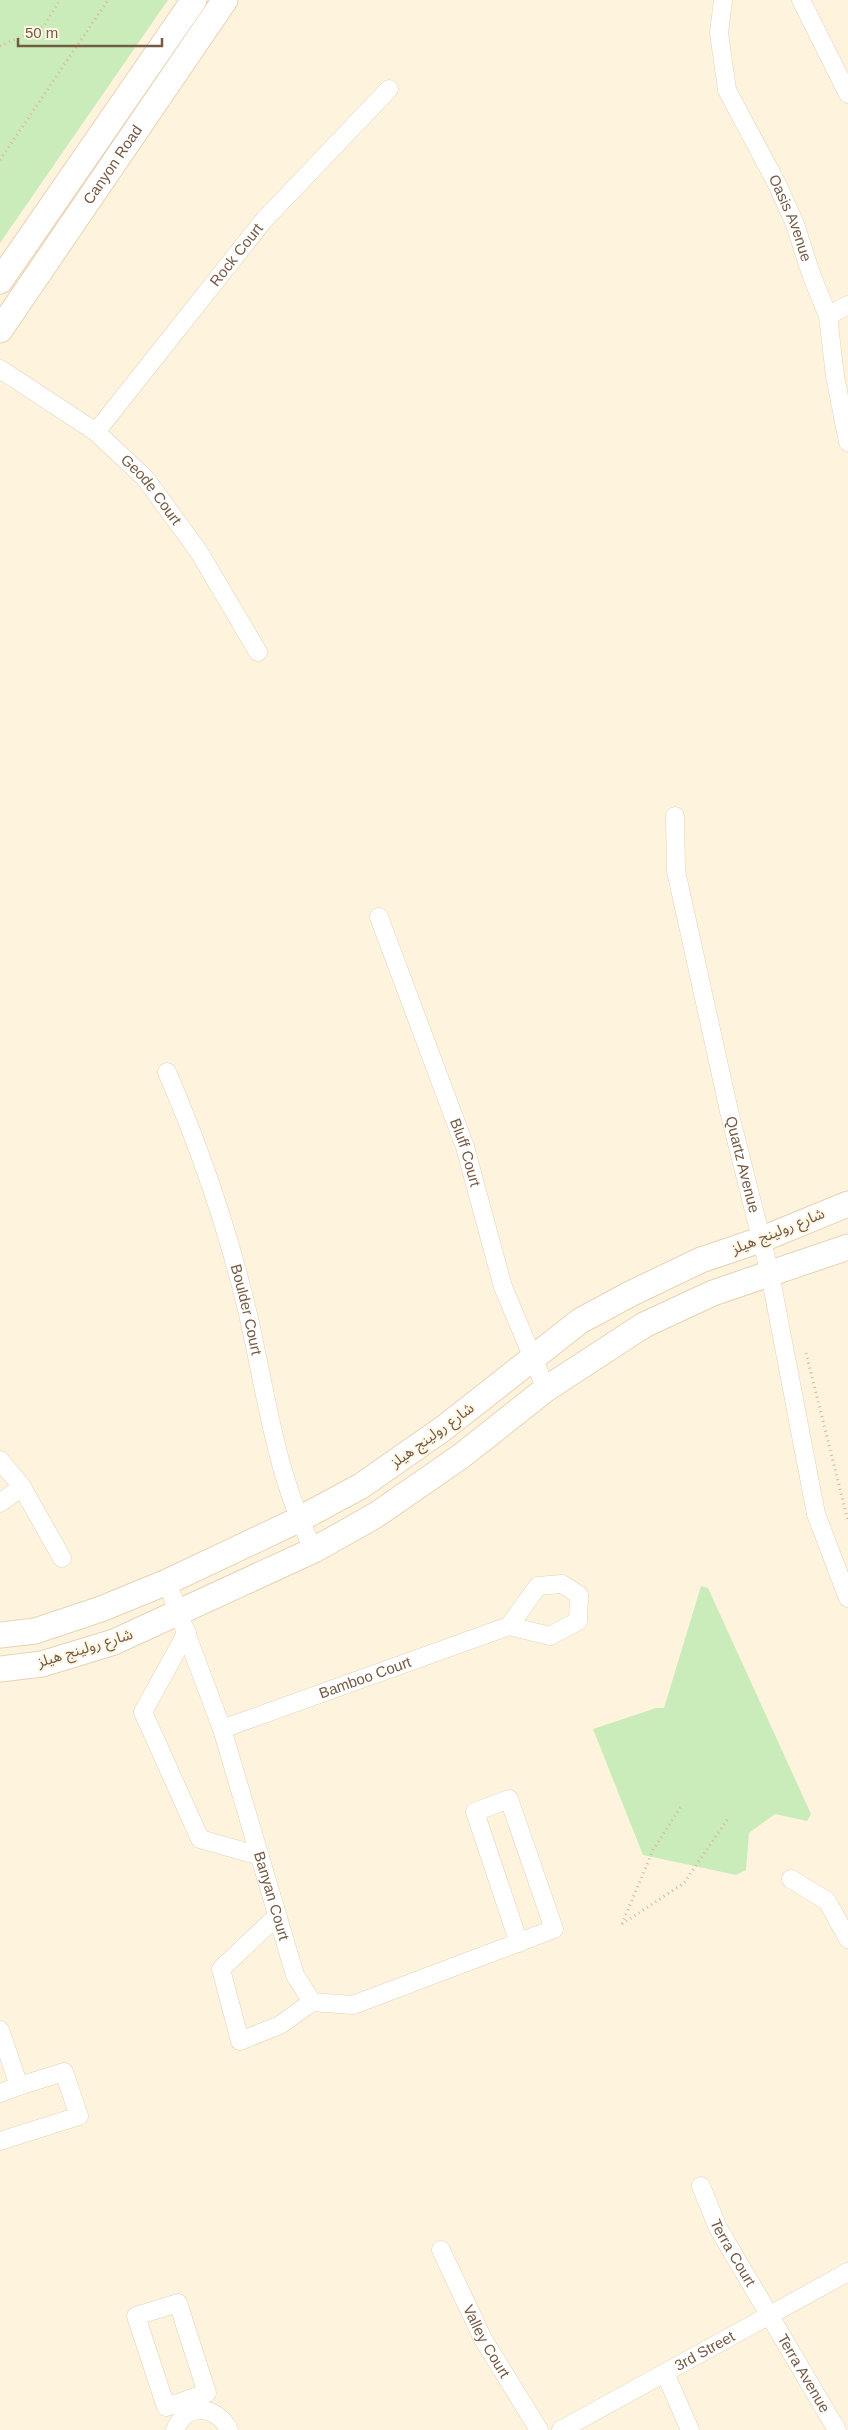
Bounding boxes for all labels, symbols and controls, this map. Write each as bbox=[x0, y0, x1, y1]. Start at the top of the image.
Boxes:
scale bar bbox=[18, 15, 161, 47]
text: 50 m bbox=[25, 24, 58, 41]
street label: Canyon Road bbox=[79, 122, 145, 207]
street label: Oasis Avenue bbox=[766, 171, 815, 264]
street label: Rock Court bbox=[206, 219, 266, 289]
street label: Geode Court bbox=[118, 451, 186, 529]
street label: Quartz Avenue bbox=[723, 1114, 763, 1214]
street label: Bluff Court bbox=[447, 1116, 485, 1189]
street label: شارع رولينج هيلز bbox=[728, 1204, 829, 1261]
street label: Boulder Court bbox=[228, 1262, 266, 1357]
street label: شارع رولينج هيلز bbox=[386, 1399, 479, 1474]
street label: شارع رولينج هيلز bbox=[34, 1625, 136, 1674]
street label: Bamboo Court bbox=[316, 1653, 414, 1702]
street label: Banyan Court bbox=[251, 1849, 293, 1943]
street label: Terra Court bbox=[707, 2216, 760, 2290]
street label: Valley Court bbox=[460, 2302, 514, 2381]
street label: 3rd Street bbox=[671, 2327, 738, 2374]
street label: Terra Avenue bbox=[774, 2331, 834, 2415]

